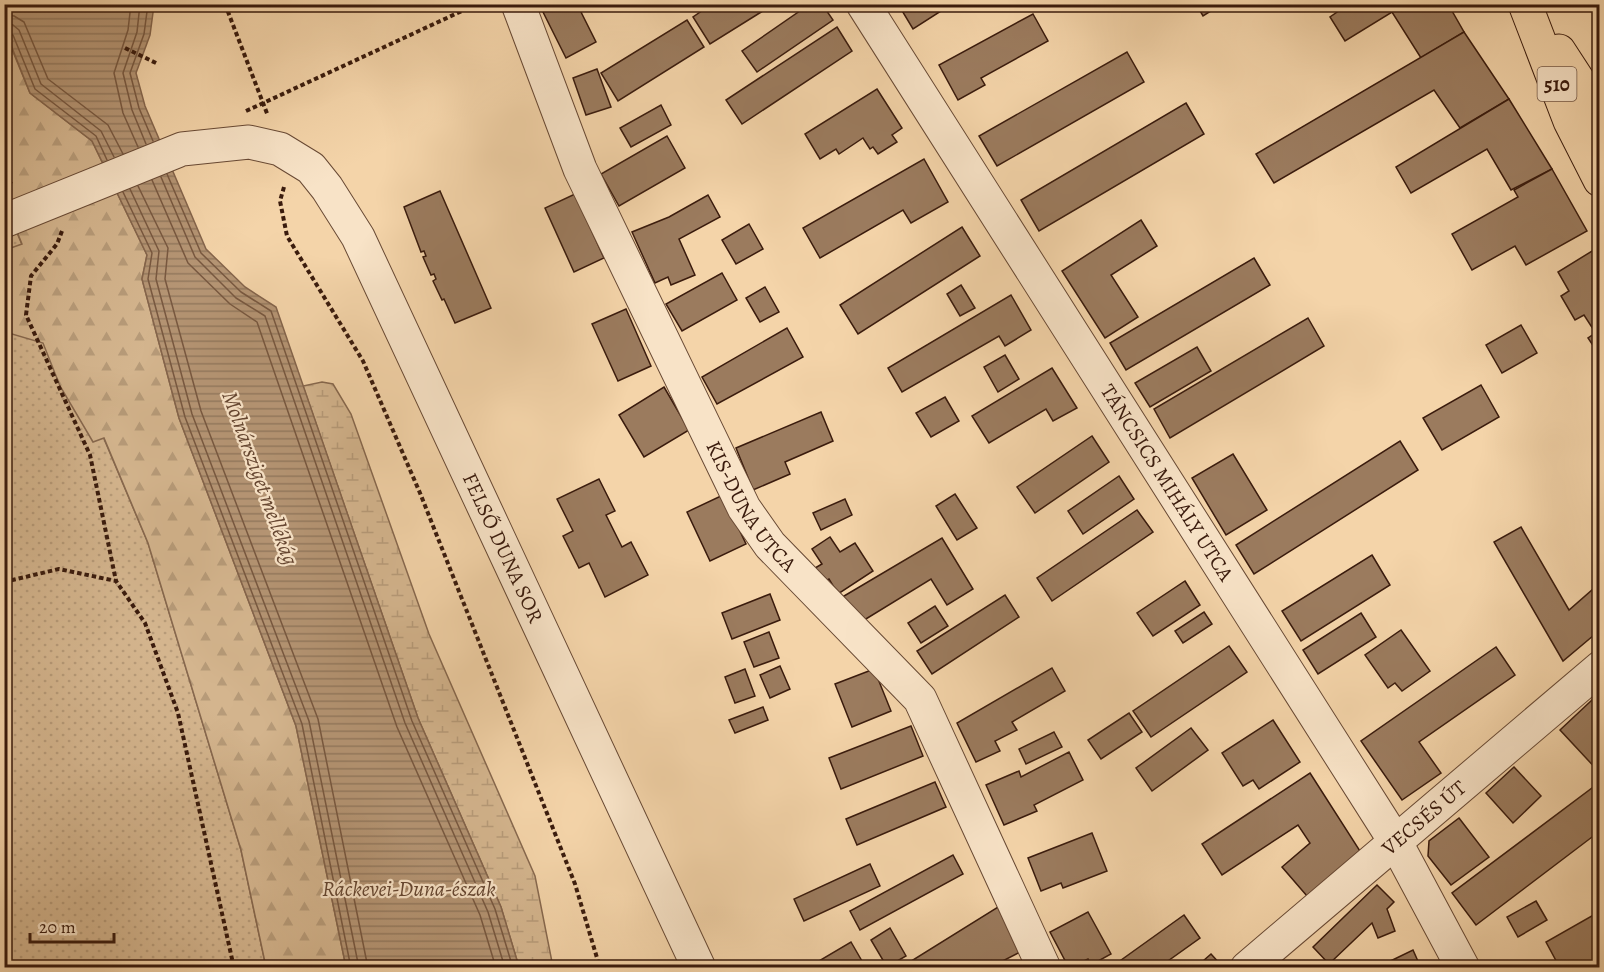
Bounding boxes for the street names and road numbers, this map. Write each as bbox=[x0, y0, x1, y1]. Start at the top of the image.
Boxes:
road number: 510 bbox=[1538, 67, 1576, 101]
street label: TÁNCSICS MIHÁLY UTCA bbox=[1094, 379, 1241, 587]
street label: KIS-DUNA UTCA bbox=[700, 436, 803, 578]
street label: FELSŐ DUNA SOR bbox=[456, 468, 550, 627]
street label: VECSÉS ÚT bbox=[1375, 774, 1472, 862]

